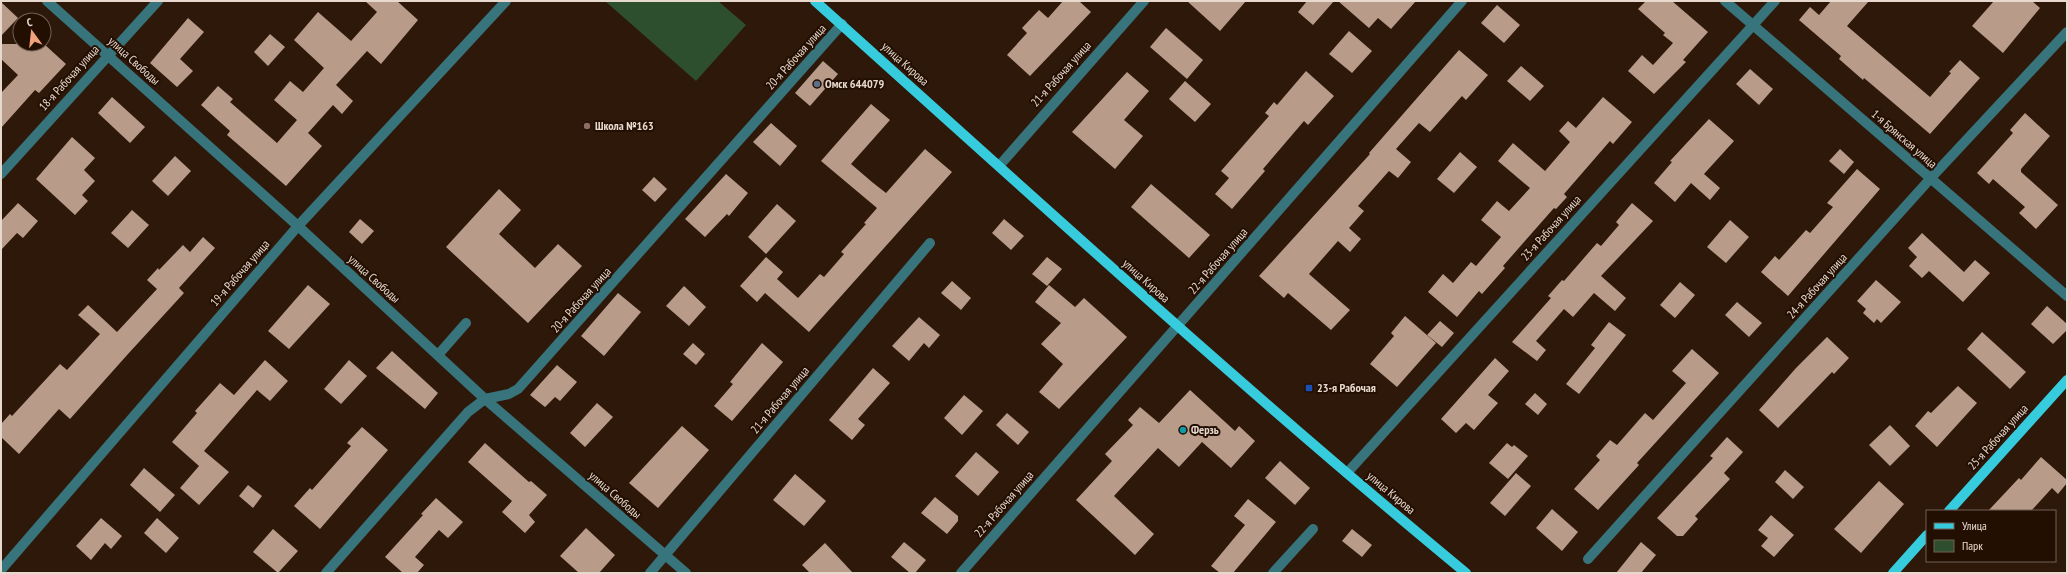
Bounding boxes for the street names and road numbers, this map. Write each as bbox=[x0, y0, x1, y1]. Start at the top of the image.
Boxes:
street label: 20-я Рабочая улица bbox=[762, 21, 829, 93]
street label: улица Свободы bbox=[105, 33, 163, 88]
street label: 21-я Рабочая улица bbox=[1027, 38, 1094, 110]
street label: улица Кирова bbox=[879, 39, 932, 89]
street label: 18-я Рабочая улица bbox=[35, 42, 102, 114]
street label: 1-я Брянская улица bbox=[1868, 106, 1940, 171]
street label: 23-я Рабочая улица bbox=[1517, 192, 1584, 264]
street label: 22-я Рабочая улица bbox=[1185, 224, 1251, 297]
street label: 19-я Рабочая улица bbox=[207, 236, 273, 309]
street label: 24-я Рабочая улица bbox=[1783, 250, 1850, 322]
street label: улица Свободы bbox=[345, 251, 403, 306]
street label: улица Кирова bbox=[1120, 256, 1173, 306]
street label: 20-я Рабочая улица bbox=[547, 264, 614, 336]
street label: 21-я Рабочая улица bbox=[747, 363, 812, 436]
street label: 25-я Рабочая улица bbox=[1964, 401, 2031, 473]
street label: 22-я Рабочая улица bbox=[971, 467, 1037, 540]
street label: улица Свободы bbox=[586, 468, 645, 522]
street label: улица Кирова bbox=[1364, 468, 1419, 517]

